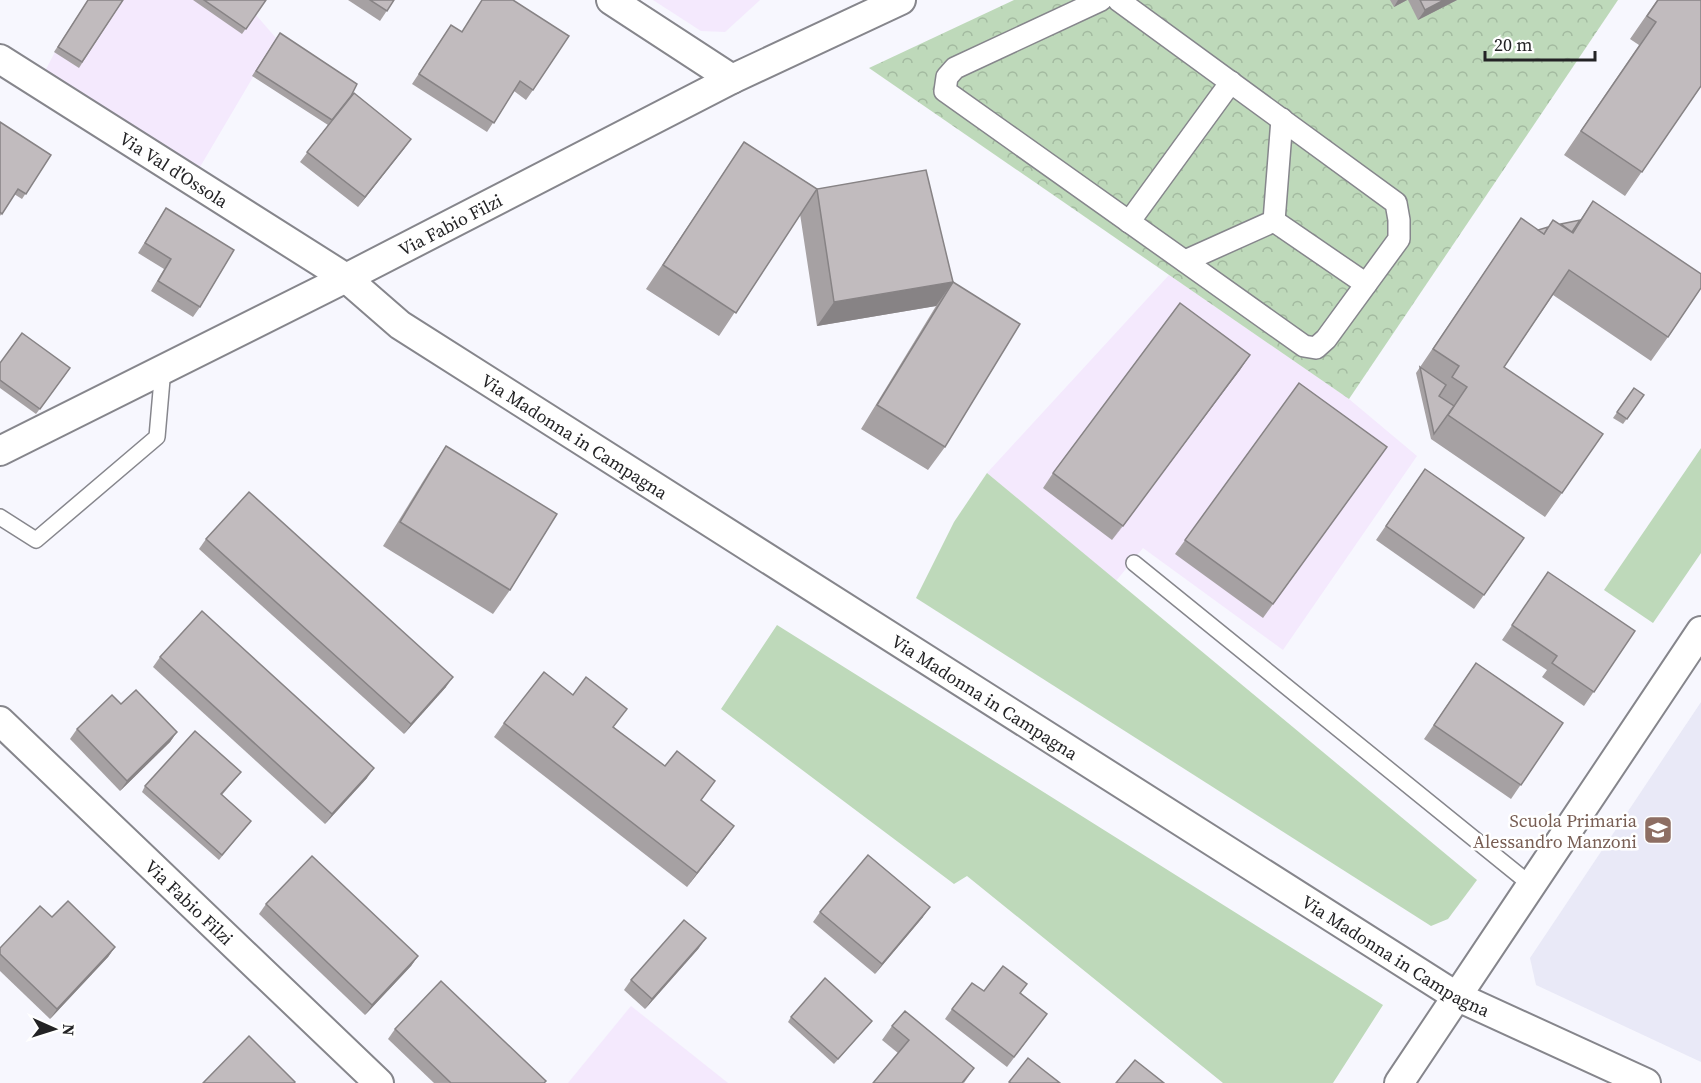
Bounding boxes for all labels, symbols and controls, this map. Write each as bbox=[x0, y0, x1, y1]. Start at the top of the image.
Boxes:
scale bar bbox=[1485, 24, 1594, 62]
text: 20 m bbox=[1494, 32, 1532, 57]
street label: Via Val d'Ossola bbox=[115, 125, 234, 213]
street label: Via Fabio Filzi bbox=[394, 187, 506, 261]
street label: Via Madonna in Campagna bbox=[477, 367, 673, 505]
street label: Via Madonna in Campagna bbox=[887, 628, 1084, 766]
place label: Scuola Primaria Alessandro Manzoni bbox=[1473, 808, 1638, 854]
school or university icon: Scuola Primaria Alessandro Manzoni bbox=[1642, 814, 1674, 846]
street label: Via Fabio Filzi bbox=[140, 854, 239, 950]
street label: Via Madonna in Campagna bbox=[1297, 889, 1495, 1023]
north arrow bbox=[24, 999, 84, 1059]
text: N bbox=[58, 1023, 80, 1037]

